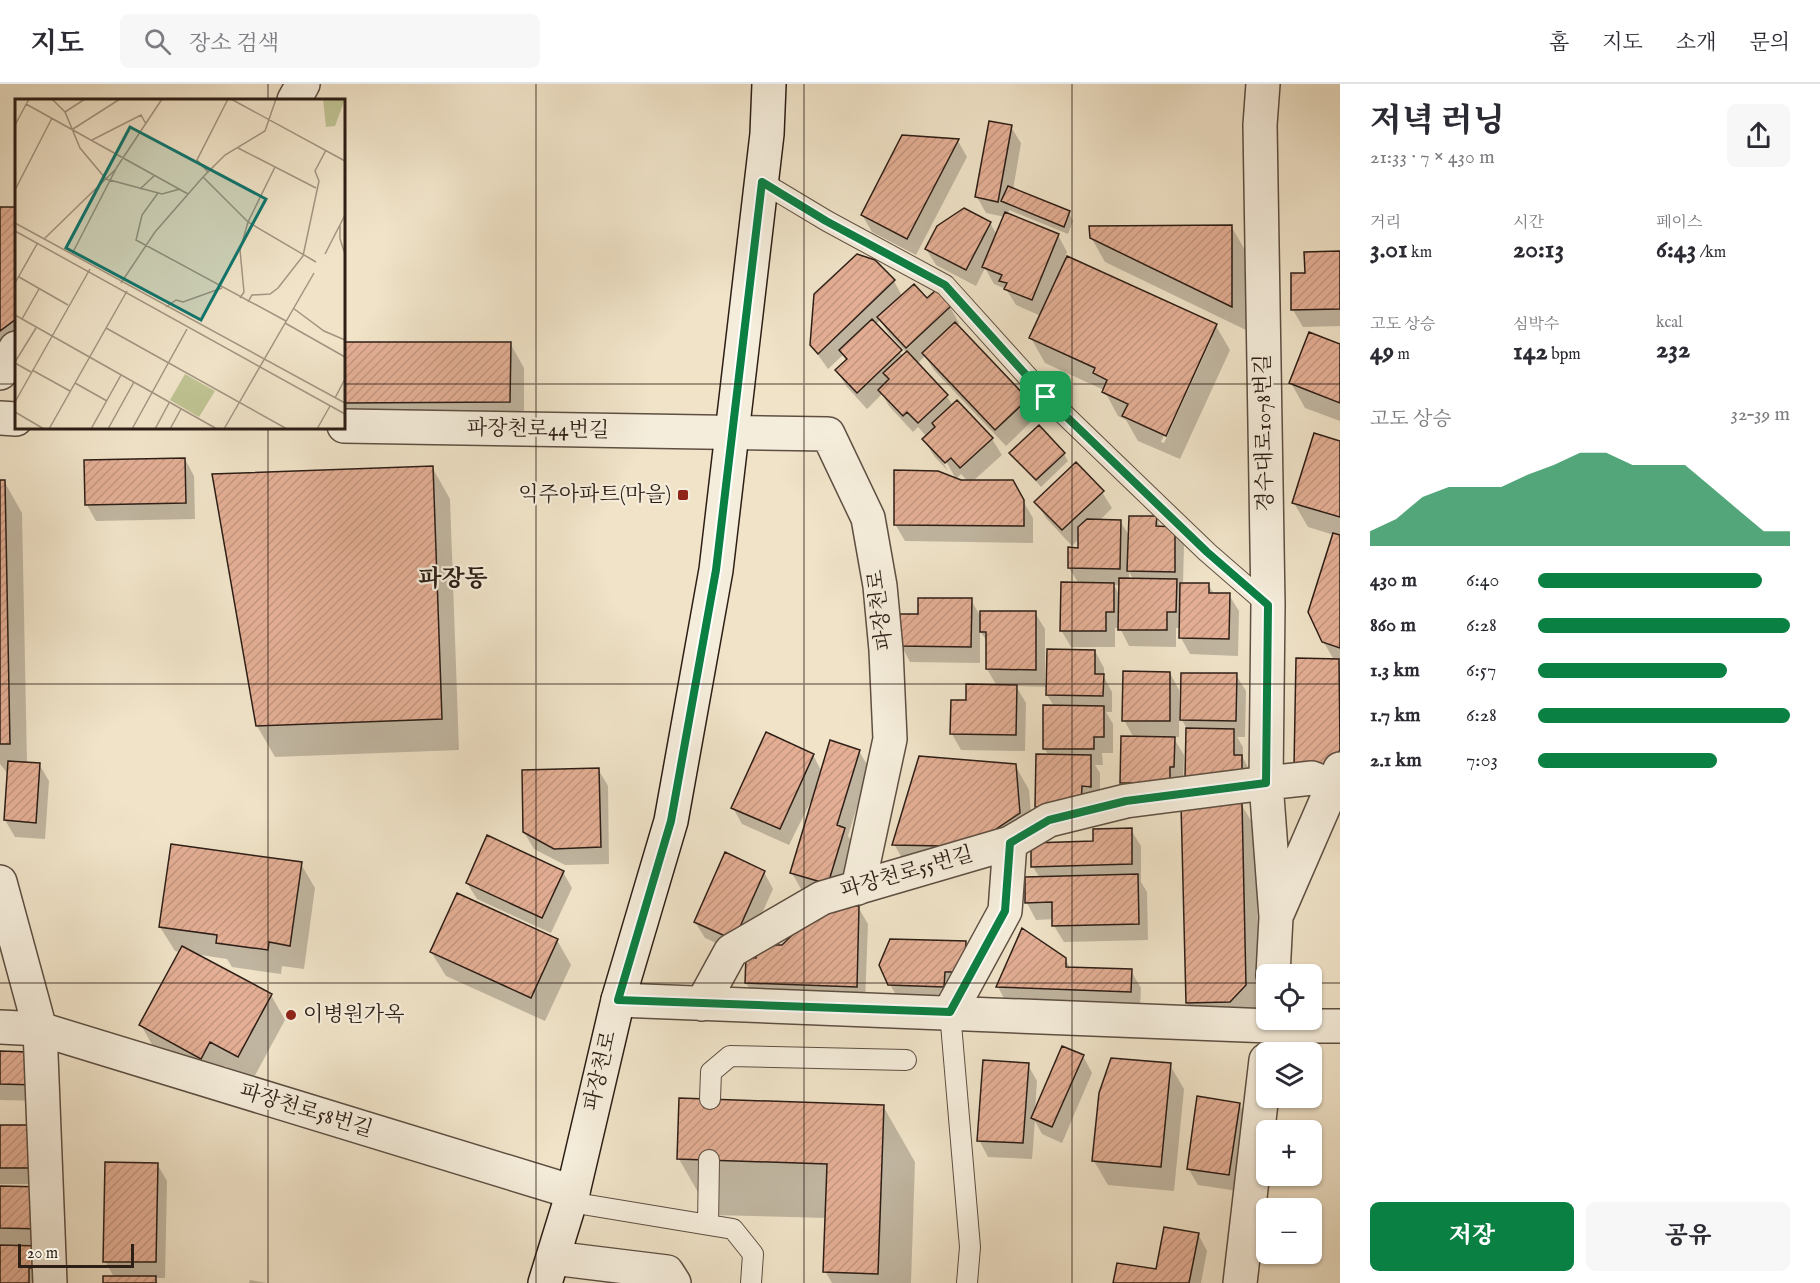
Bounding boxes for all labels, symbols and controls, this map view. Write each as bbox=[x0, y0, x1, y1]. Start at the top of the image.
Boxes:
search box bbox=[120, 14, 540, 68]
icon: search bbox=[141, 25, 174, 58]
text: 지도 bbox=[30, 27, 84, 62]
text: 장소 검색 bbox=[189, 30, 279, 58]
text: 홈 bbox=[1549, 30, 1569, 57]
text: 지도 bbox=[1602, 30, 1643, 57]
text: 소개 bbox=[1676, 30, 1716, 57]
text: 문의 bbox=[1749, 30, 1790, 57]
inset map bbox=[15, 99, 345, 429]
text: 저녁 러닝 bbox=[1370, 101, 1505, 143]
button: share bbox=[1727, 104, 1790, 167]
text: 21:33 · 7 × 430 m bbox=[1370, 145, 1495, 170]
text: 거리 bbox=[1370, 213, 1401, 233]
text: 시간 bbox=[1513, 213, 1544, 233]
text: 페이스 bbox=[1656, 213, 1702, 233]
text: 3.01 bbox=[1370, 233, 1408, 266]
text: 20:13 bbox=[1513, 233, 1564, 266]
text: 6:43 bbox=[1656, 233, 1696, 266]
text: km bbox=[1408, 243, 1432, 263]
text: /km bbox=[1696, 243, 1726, 263]
text: kcal bbox=[1656, 313, 1683, 333]
text: 고도 상승 bbox=[1370, 315, 1435, 335]
text: 심박수 bbox=[1513, 315, 1559, 335]
text: 232 bbox=[1656, 333, 1690, 366]
text: 49 bbox=[1370, 335, 1394, 368]
text: 142 bbox=[1513, 335, 1548, 368]
text: m bbox=[1394, 345, 1410, 365]
text: bpm bbox=[1548, 345, 1581, 365]
street label: 경수대로1078번길 bbox=[1250, 354, 1280, 512]
pin bbox=[1020, 371, 1071, 422]
icon: arrive bbox=[1029, 380, 1062, 413]
text: 32–39 m bbox=[1730, 402, 1790, 427]
text: 고도 상승 bbox=[1370, 407, 1452, 432]
street label: 파장천로44번길 bbox=[467, 415, 609, 445]
place label: 익주아파트(마을) bbox=[518, 482, 671, 509]
marker: 익주아파트(마을) bbox=[676, 488, 690, 502]
district label: 파장동 bbox=[418, 564, 488, 595]
street label: 파장천로 bbox=[863, 568, 899, 652]
text: 430 m bbox=[1370, 568, 1417, 593]
text: 6:40 bbox=[1466, 568, 1499, 593]
text: 860 m bbox=[1370, 613, 1416, 638]
text: 6:28 bbox=[1466, 613, 1497, 638]
text: 1.3 km bbox=[1370, 658, 1420, 683]
text: 6:57 bbox=[1466, 658, 1496, 683]
text: 1.7 km bbox=[1370, 703, 1421, 728]
text: 6:28 bbox=[1466, 703, 1497, 728]
text: 2.1 km bbox=[1370, 748, 1422, 773]
text: 7:03 bbox=[1466, 748, 1498, 773]
street label: 파장천로55번길 bbox=[837, 841, 977, 905]
map controls bbox=[1256, 964, 1322, 1264]
button: locate bbox=[1256, 964, 1322, 1030]
place label: 이병원가옥 bbox=[303, 1002, 404, 1029]
marker: 이병원가옥 bbox=[284, 1008, 298, 1022]
street label: 파장천로 bbox=[579, 1028, 623, 1114]
button: layers bbox=[1256, 1042, 1322, 1108]
street label: 파장천로58번길 bbox=[236, 1078, 376, 1144]
button: + bbox=[1256, 1120, 1322, 1186]
button: − bbox=[1256, 1198, 1322, 1264]
button: 저장 bbox=[1370, 1202, 1574, 1271]
button: 공유 bbox=[1586, 1202, 1790, 1271]
scale bar bbox=[18, 1241, 134, 1268]
text: 20 m bbox=[27, 1244, 58, 1264]

